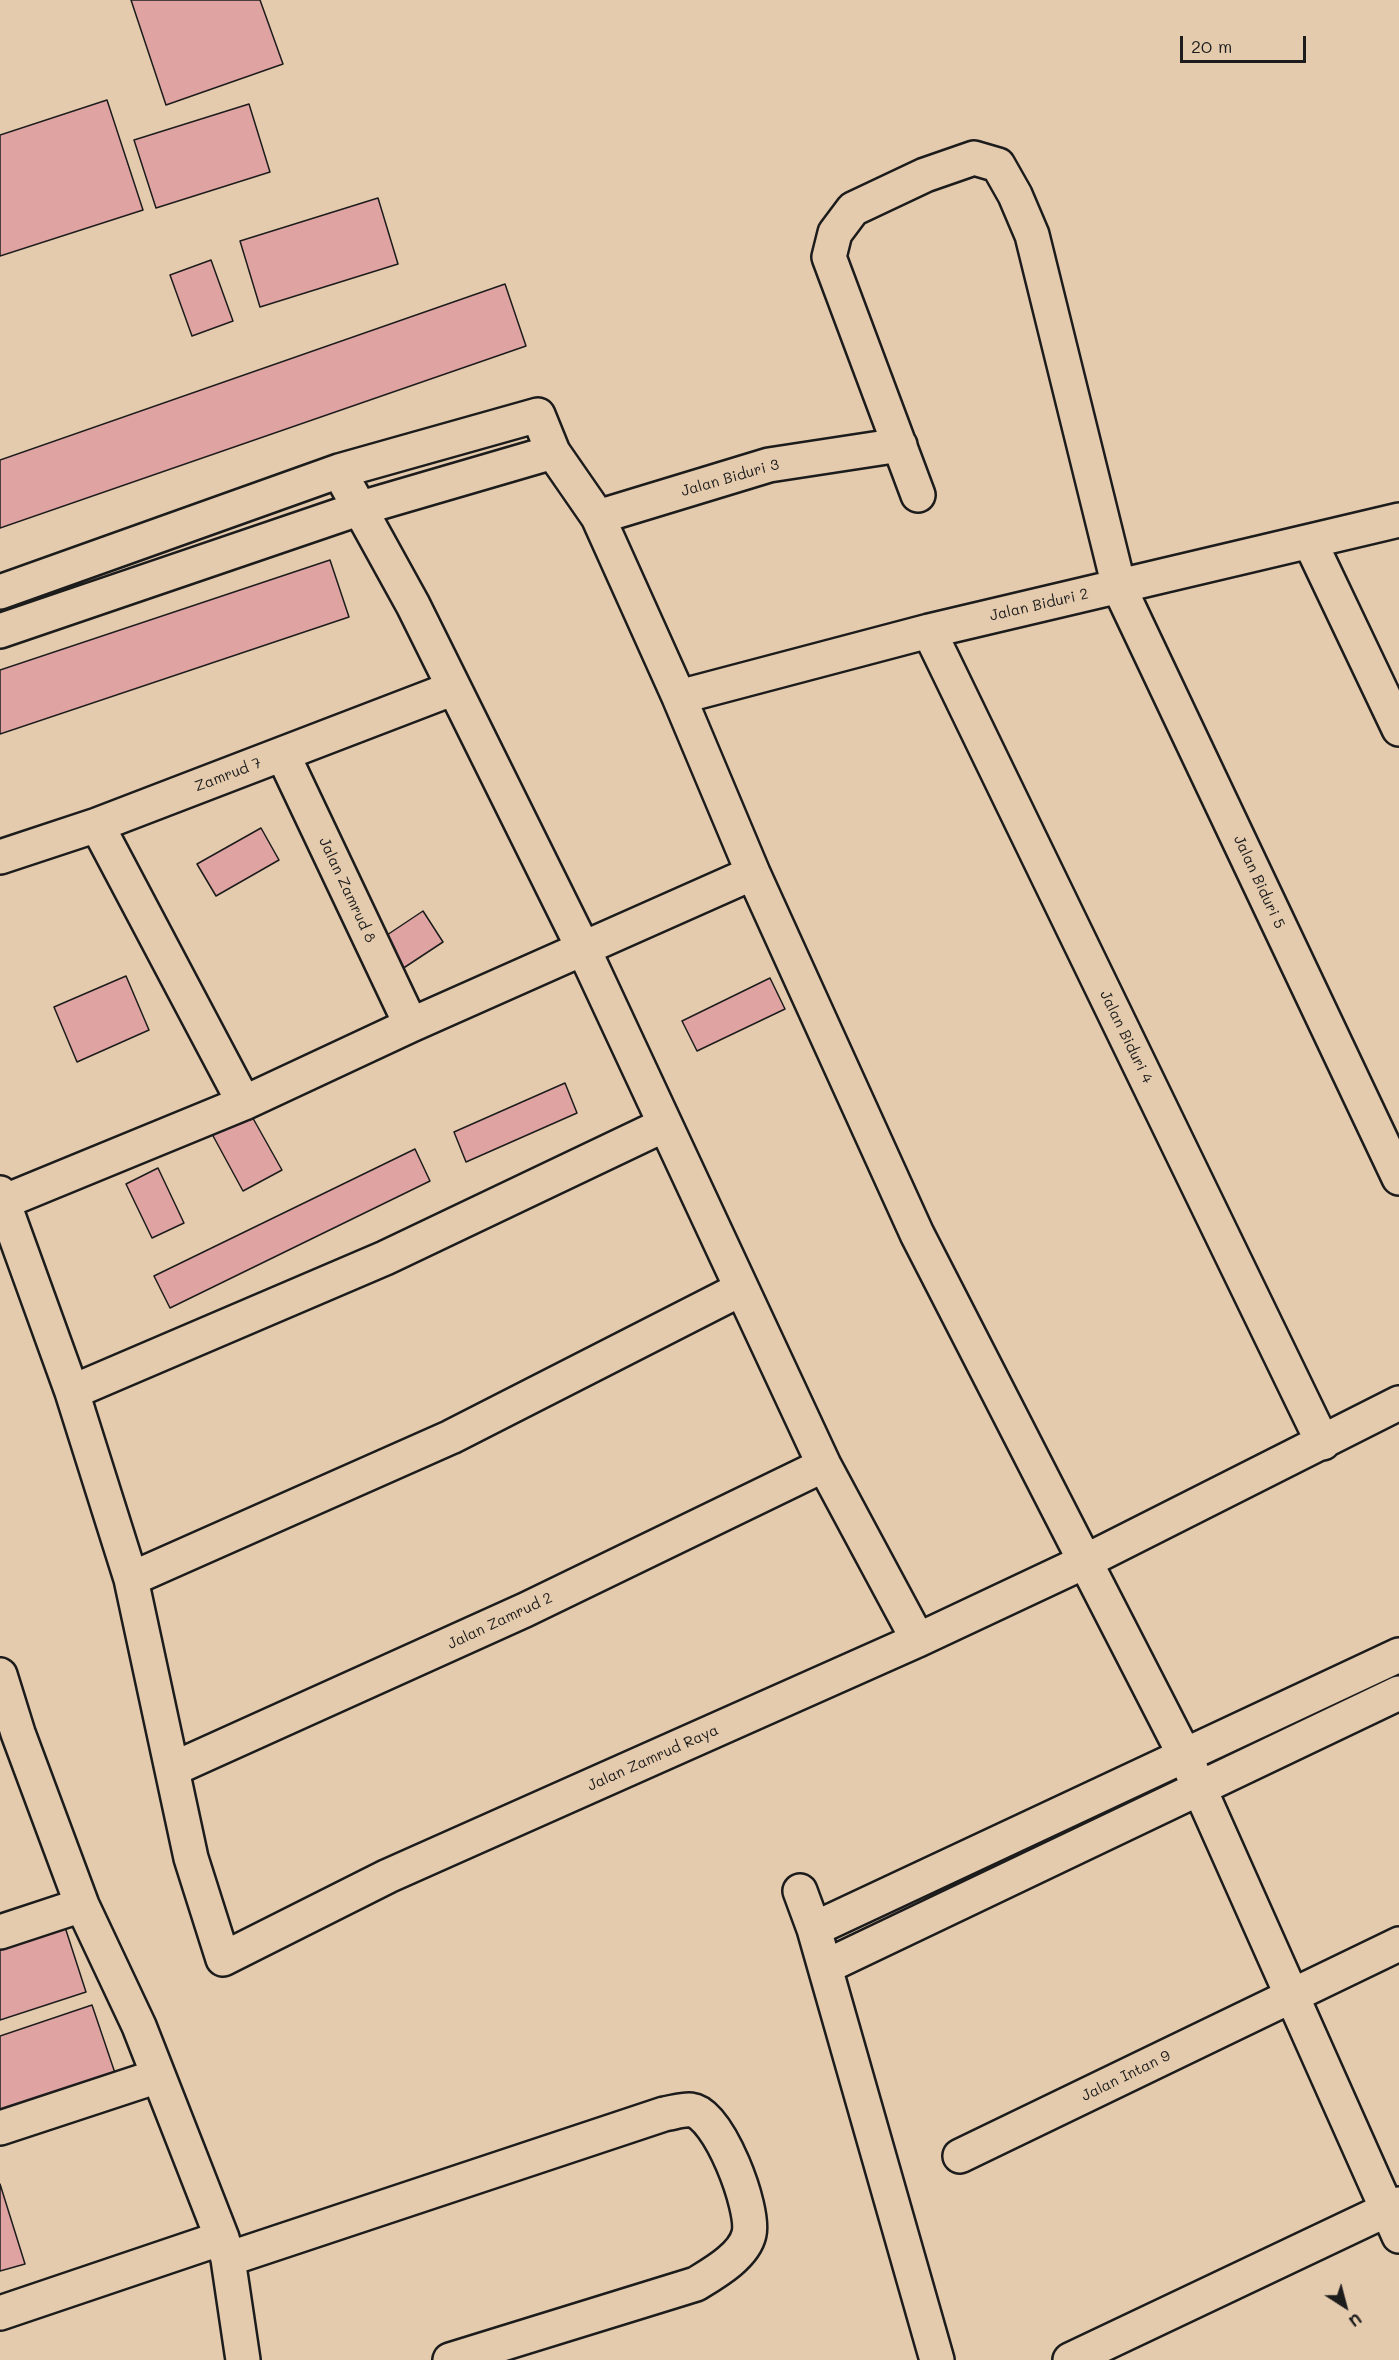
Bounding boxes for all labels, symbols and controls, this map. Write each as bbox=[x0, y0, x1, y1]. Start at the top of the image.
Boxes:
scale bar bbox=[1183, 24, 1309, 62]
text: 20 m bbox=[1191, 34, 1232, 58]
street label: Jalan Biduri 3 bbox=[679, 455, 781, 501]
street label: Jalan Biduri 2 bbox=[988, 585, 1090, 625]
street label: Zamrud 7 bbox=[192, 754, 264, 796]
street label: Jalan Biduri 5 bbox=[1229, 832, 1289, 932]
street label: Jalan Zamrud 8 bbox=[315, 834, 379, 946]
street label: Jalan Biduri 4 bbox=[1096, 988, 1156, 1086]
street label: Jalan Zamrud 2 bbox=[445, 1589, 555, 1653]
street label: Jalan Zamrud Raya bbox=[585, 1721, 721, 1795]
street label: Jalan Intan 9 bbox=[1079, 2047, 1173, 2105]
north arrow bbox=[1315, 2276, 1375, 2336]
text: U bbox=[1345, 2309, 1367, 2333]

